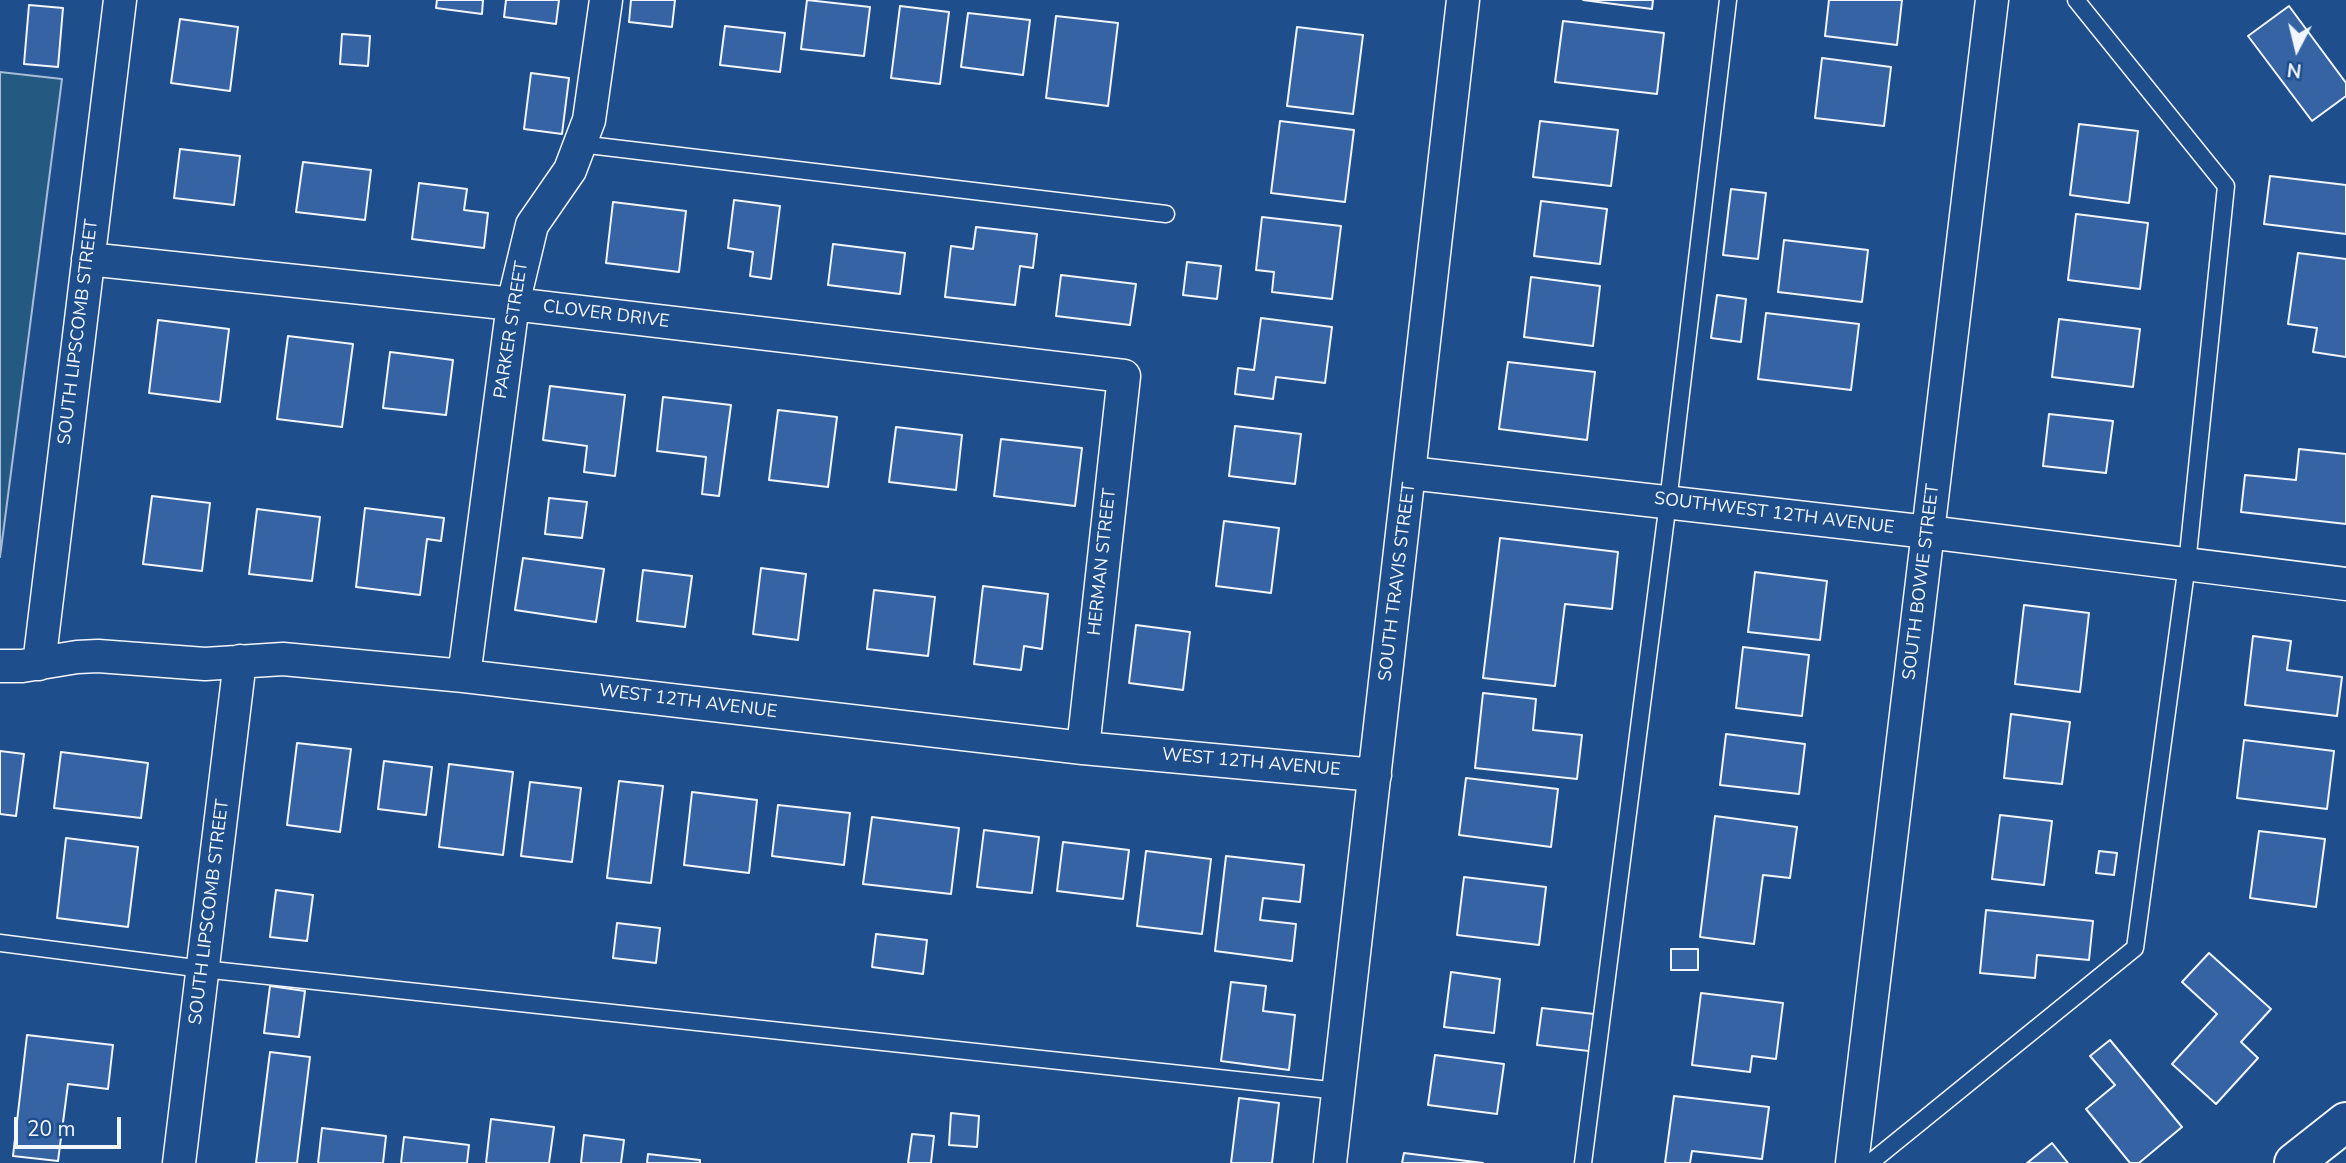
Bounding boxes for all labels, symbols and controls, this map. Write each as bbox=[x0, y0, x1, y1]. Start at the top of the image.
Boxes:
north arrow bbox=[2262, 14, 2332, 84]
text: N bbox=[2286, 56, 2303, 84]
street label: SOUTH LIPSCOMB STREET bbox=[54, 218, 104, 446]
street label: PARKER STREET bbox=[490, 260, 534, 400]
street label: CLOVER DRIVE bbox=[542, 297, 670, 333]
street label: SOUTH TRAVIS STREET bbox=[1375, 481, 1421, 683]
street label: SOUTH BOWIE STREET bbox=[1899, 483, 1945, 681]
street label: HERMAN STREET bbox=[1085, 487, 1121, 637]
street label: SOUTHWEST 12TH AVENUE bbox=[1653, 489, 1895, 539]
street label: WEST 12TH AVENUE bbox=[598, 680, 778, 724]
street label: WEST 12TH AVENUE bbox=[1161, 744, 1341, 782]
street label: SOUTH LIPSCOMB STREET bbox=[185, 798, 235, 1026]
scale bar bbox=[18, 1104, 124, 1148]
text: 20 m bbox=[27, 1115, 76, 1143]

